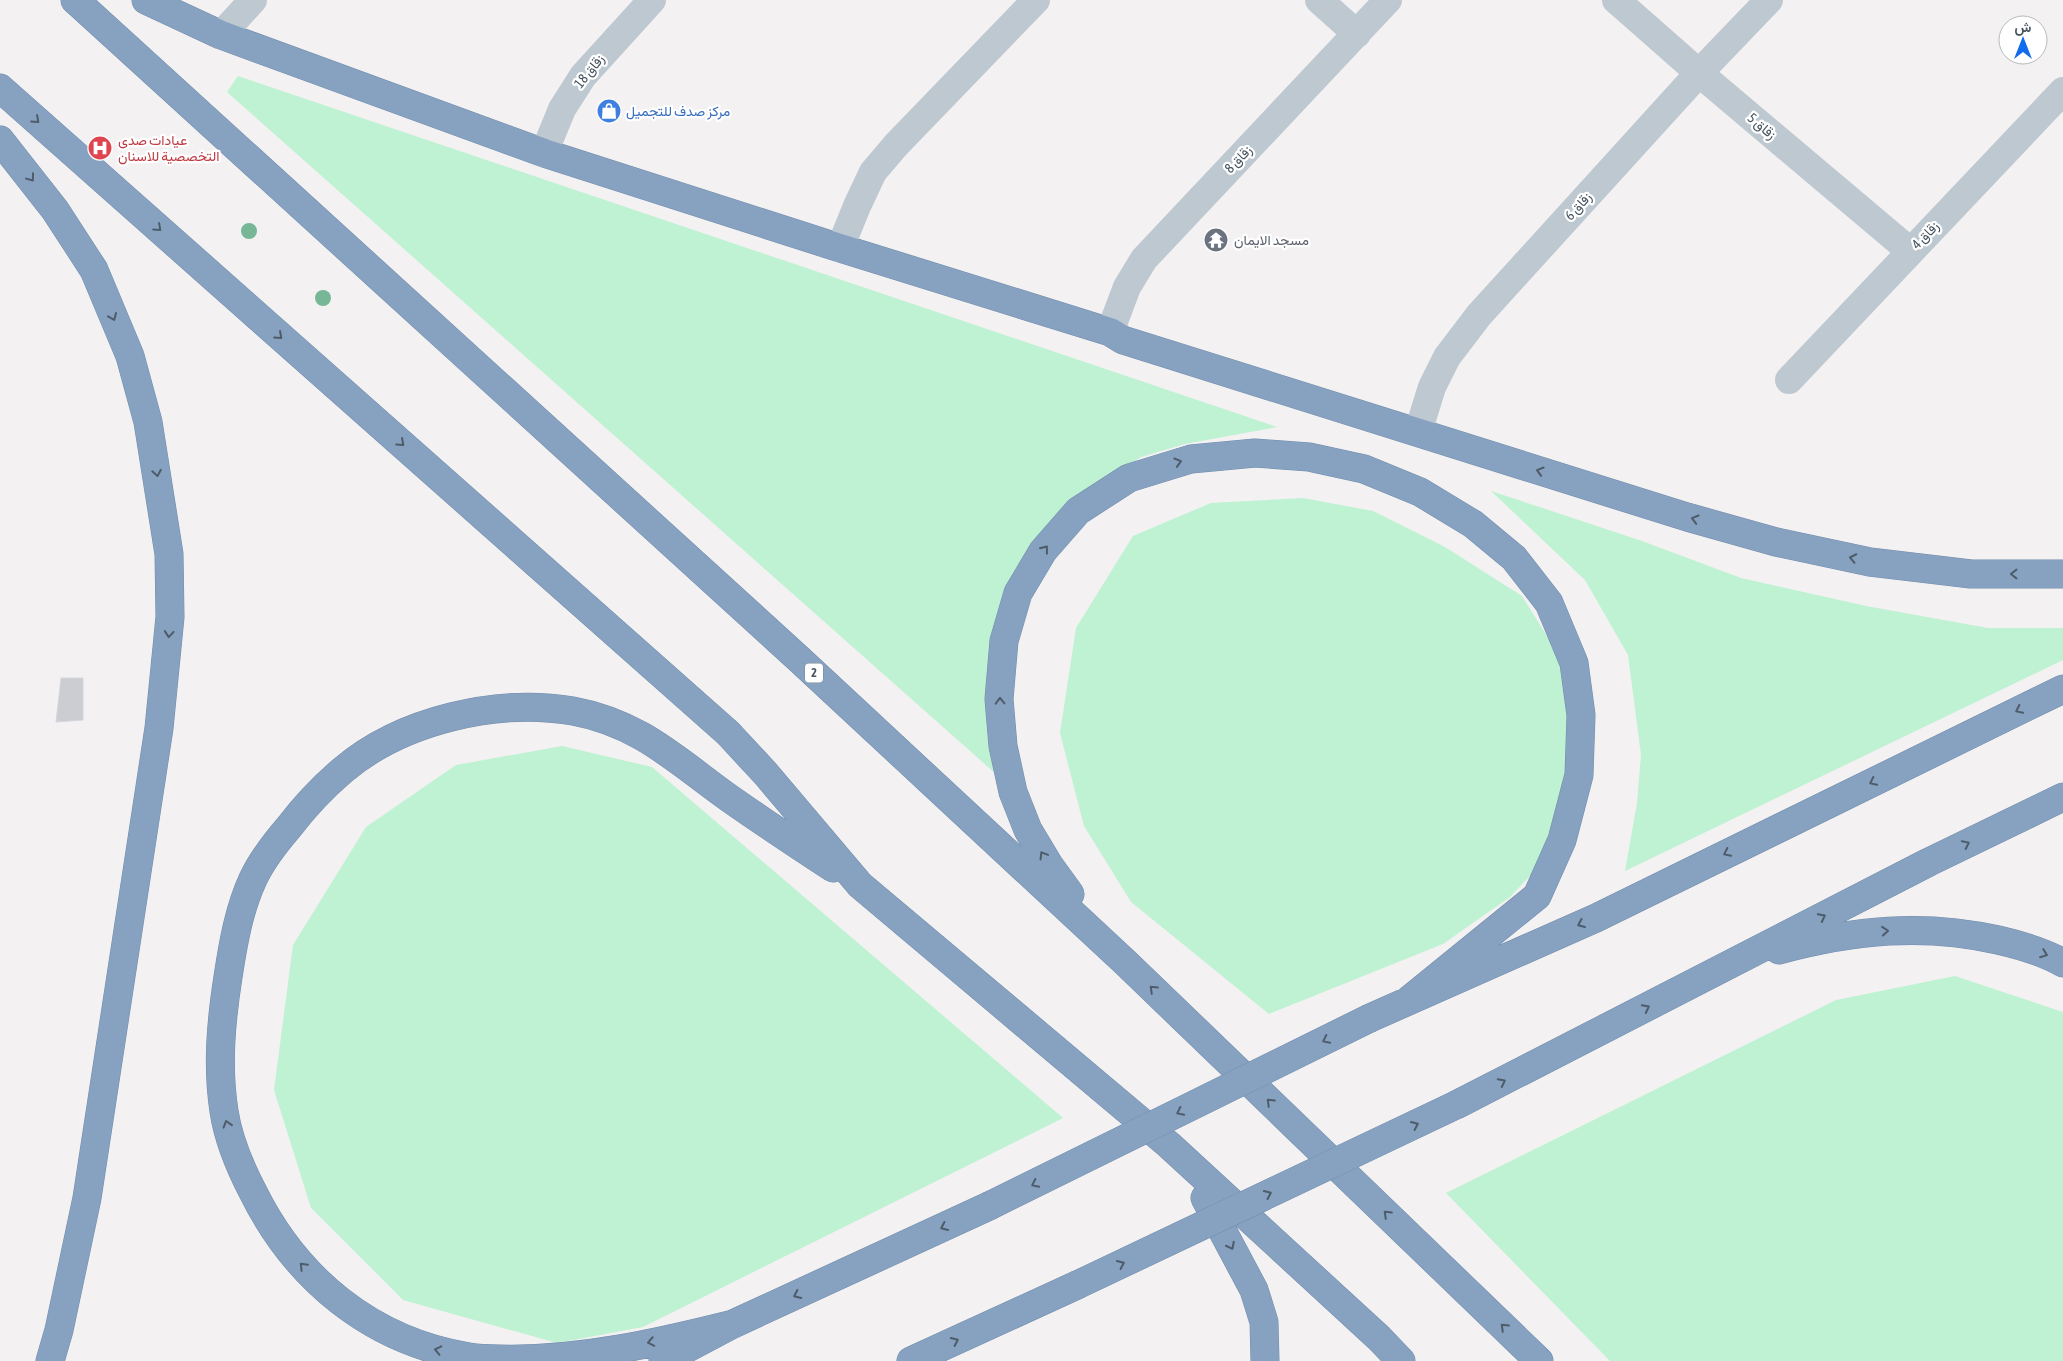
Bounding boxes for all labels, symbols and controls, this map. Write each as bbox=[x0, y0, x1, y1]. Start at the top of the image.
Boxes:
north arrow bbox=[1998, 15, 2048, 65]
text: ش bbox=[2015, 19, 2032, 36]
street label: زقاق 18 bbox=[571, 51, 608, 92]
shop icon: مركز صدف للتجميل bbox=[596, 98, 622, 124]
place label: مركز صدف للتجميل bbox=[626, 103, 730, 120]
street label: زقاق 5 bbox=[1744, 110, 1780, 143]
one-way arrow bbox=[31, 114, 40, 123]
place label: عيادات صدى التخصصية للاسنان bbox=[118, 132, 220, 165]
hospital icon: عيادات صدى التخصصية للاسنان bbox=[87, 135, 113, 161]
street label: زقاق 8 bbox=[1221, 142, 1256, 177]
one-way arrow bbox=[25, 172, 34, 182]
street label: زقاق 6 bbox=[1561, 189, 1596, 224]
street label: زقاق 4 bbox=[1908, 218, 1943, 253]
one-way arrow bbox=[152, 222, 161, 231]
temple icon: مسجد الايمان bbox=[1203, 227, 1229, 253]
place label: مسجد الايمان bbox=[1234, 232, 1309, 249]
one-way arrow bbox=[107, 312, 118, 321]
one-way arrow bbox=[274, 330, 283, 339]
one-way arrow bbox=[396, 438, 405, 447]
one-way arrow bbox=[1174, 458, 1182, 468]
one-way arrow bbox=[1536, 467, 1545, 477]
one-way arrow bbox=[152, 469, 162, 477]
one-way arrow bbox=[1692, 515, 1700, 525]
one-way arrow bbox=[1040, 545, 1049, 554]
one-way arrow bbox=[1848, 554, 1857, 564]
one-way arrow bbox=[2010, 569, 2018, 579]
one-way arrow bbox=[164, 631, 175, 639]
road number: 2 bbox=[805, 664, 823, 682]
one-way arrow bbox=[994, 697, 1005, 705]
one-way arrow bbox=[2015, 704, 2024, 715]
one-way arrow bbox=[1869, 776, 1878, 786]
one-way arrow bbox=[1961, 840, 1970, 850]
one-way arrow bbox=[1724, 847, 1733, 857]
one-way arrow bbox=[1039, 852, 1049, 861]
one-way arrow bbox=[1816, 913, 1825, 923]
one-way arrow bbox=[1577, 918, 1586, 929]
one-way arrow bbox=[1881, 926, 1889, 937]
one-way arrow bbox=[2039, 948, 2048, 958]
one-way arrow bbox=[1150, 986, 1159, 995]
one-way arrow bbox=[1641, 1004, 1650, 1014]
one-way arrow bbox=[1322, 1033, 1331, 1044]
one-way arrow bbox=[1496, 1078, 1505, 1088]
one-way arrow bbox=[1267, 1098, 1276, 1107]
one-way arrow bbox=[1176, 1106, 1185, 1116]
one-way arrow bbox=[223, 1120, 233, 1128]
one-way arrow bbox=[1410, 1121, 1419, 1131]
one-way arrow bbox=[1031, 1178, 1040, 1188]
one-way arrow bbox=[1263, 1190, 1272, 1201]
one-way arrow bbox=[1384, 1211, 1393, 1220]
one-way arrow bbox=[940, 1220, 949, 1231]
one-way arrow bbox=[1225, 1241, 1235, 1250]
one-way arrow bbox=[1116, 1259, 1125, 1270]
one-way arrow bbox=[300, 1262, 309, 1271]
one-way arrow bbox=[793, 1288, 802, 1299]
one-way arrow bbox=[1501, 1324, 1510, 1333]
one-way arrow bbox=[950, 1336, 959, 1347]
one-way arrow bbox=[647, 1337, 655, 1347]
one-way arrow bbox=[434, 1345, 443, 1356]

